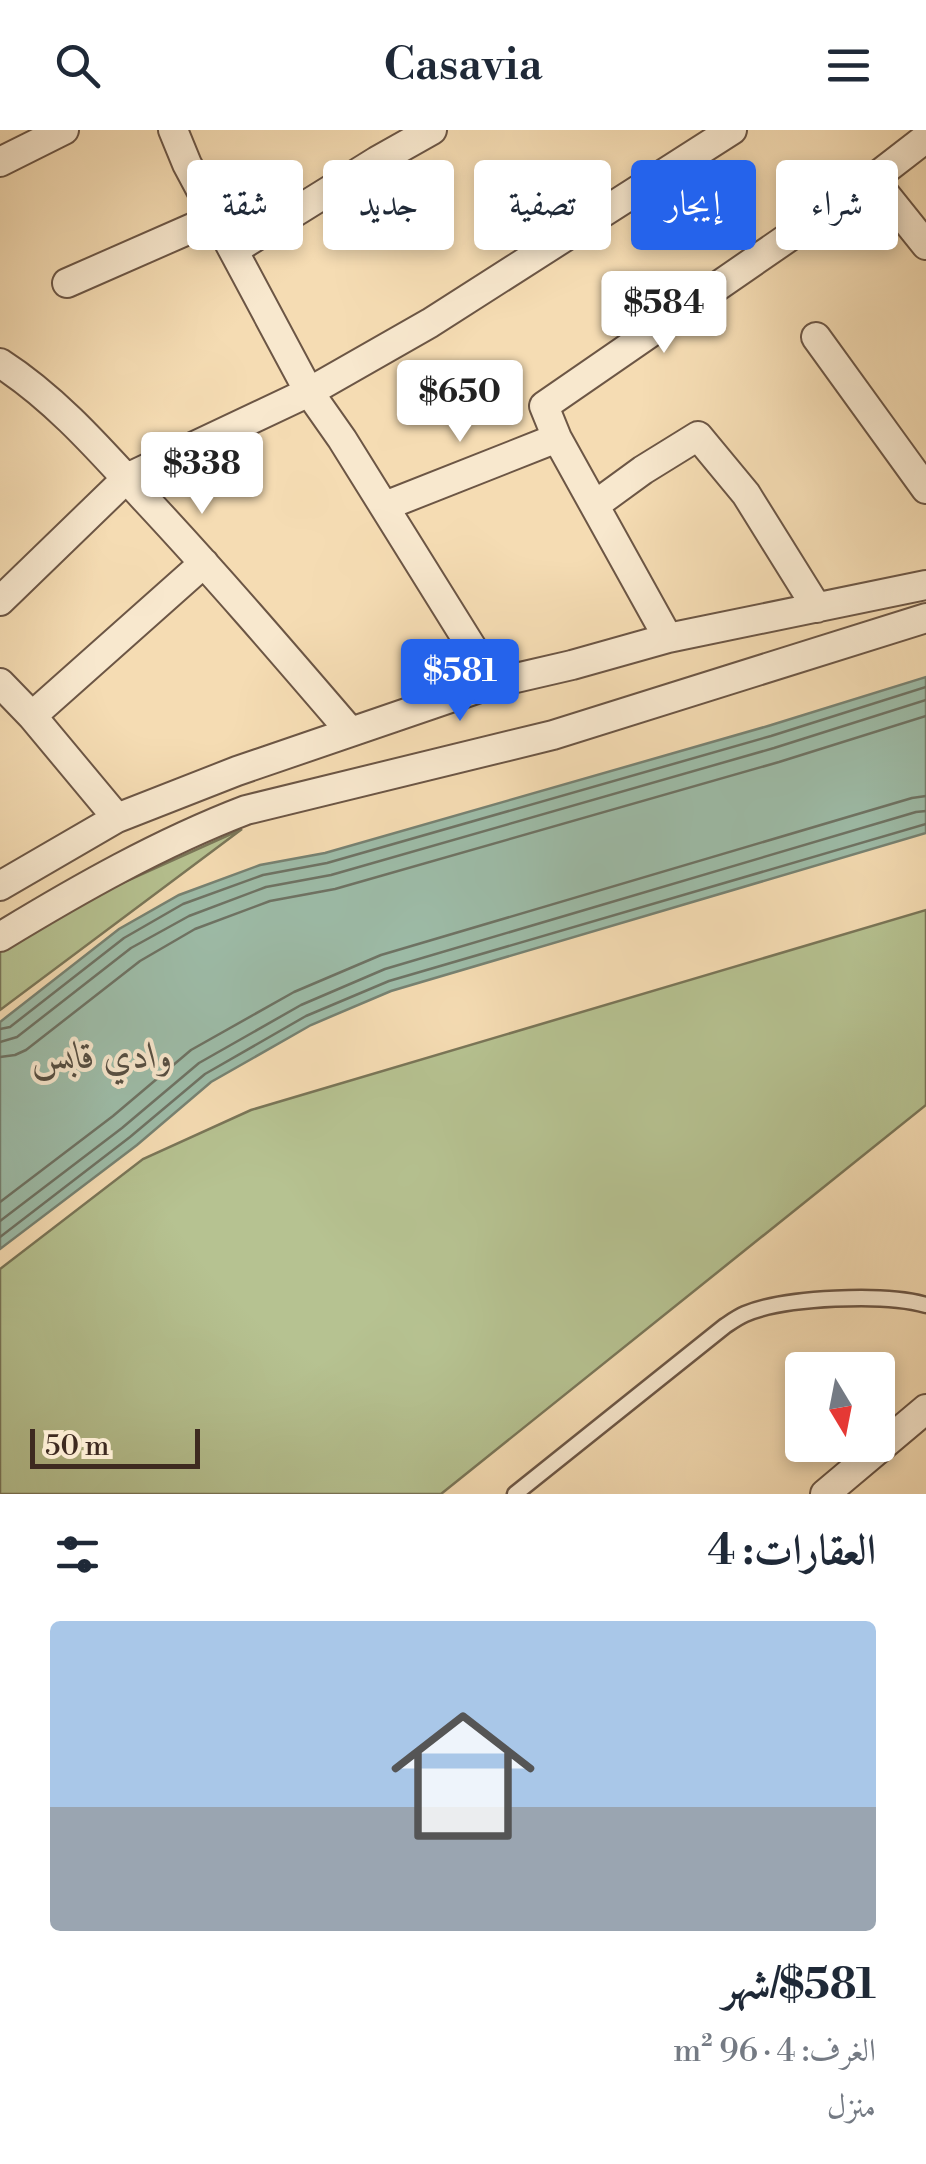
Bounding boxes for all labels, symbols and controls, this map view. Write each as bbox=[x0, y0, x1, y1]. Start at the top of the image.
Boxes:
text: Casavia bbox=[383, 37, 543, 94]
icon: search bbox=[50, 38, 105, 93]
icon: menu bbox=[821, 38, 876, 93]
chip: شقة bbox=[187, 160, 303, 250]
chip: جديد bbox=[323, 160, 454, 250]
chip: تصفية bbox=[474, 160, 611, 250]
chip: إيجار bbox=[631, 160, 756, 250]
chip: شراء bbox=[776, 160, 898, 250]
pin: $584 bbox=[605, 271, 723, 356]
text: $584 bbox=[623, 283, 705, 323]
pin: $650 bbox=[401, 360, 519, 445]
text: $650 bbox=[419, 372, 501, 412]
pin: $338 bbox=[143, 432, 261, 517]
text: $338 bbox=[163, 444, 241, 484]
pin: $581 bbox=[401, 639, 519, 724]
text: $581 bbox=[423, 651, 497, 691]
water label: وادي قابس bbox=[31, 1033, 173, 1086]
north arrow bbox=[785, 1352, 895, 1462]
map controls bbox=[785, 1352, 895, 1462]
scale bar bbox=[30, 1424, 200, 1468]
text: 50 m bbox=[45, 1429, 109, 1464]
text: العقارات: 4 bbox=[708, 1525, 876, 1578]
icon: filters bbox=[50, 1527, 105, 1582]
icon: home bbox=[373, 1686, 553, 1866]
text: $581/شهر bbox=[723, 1959, 876, 2012]
text: الغرف: 4 · 96 m² bbox=[673, 2031, 876, 2071]
text: منزل bbox=[827, 2087, 876, 2127]

